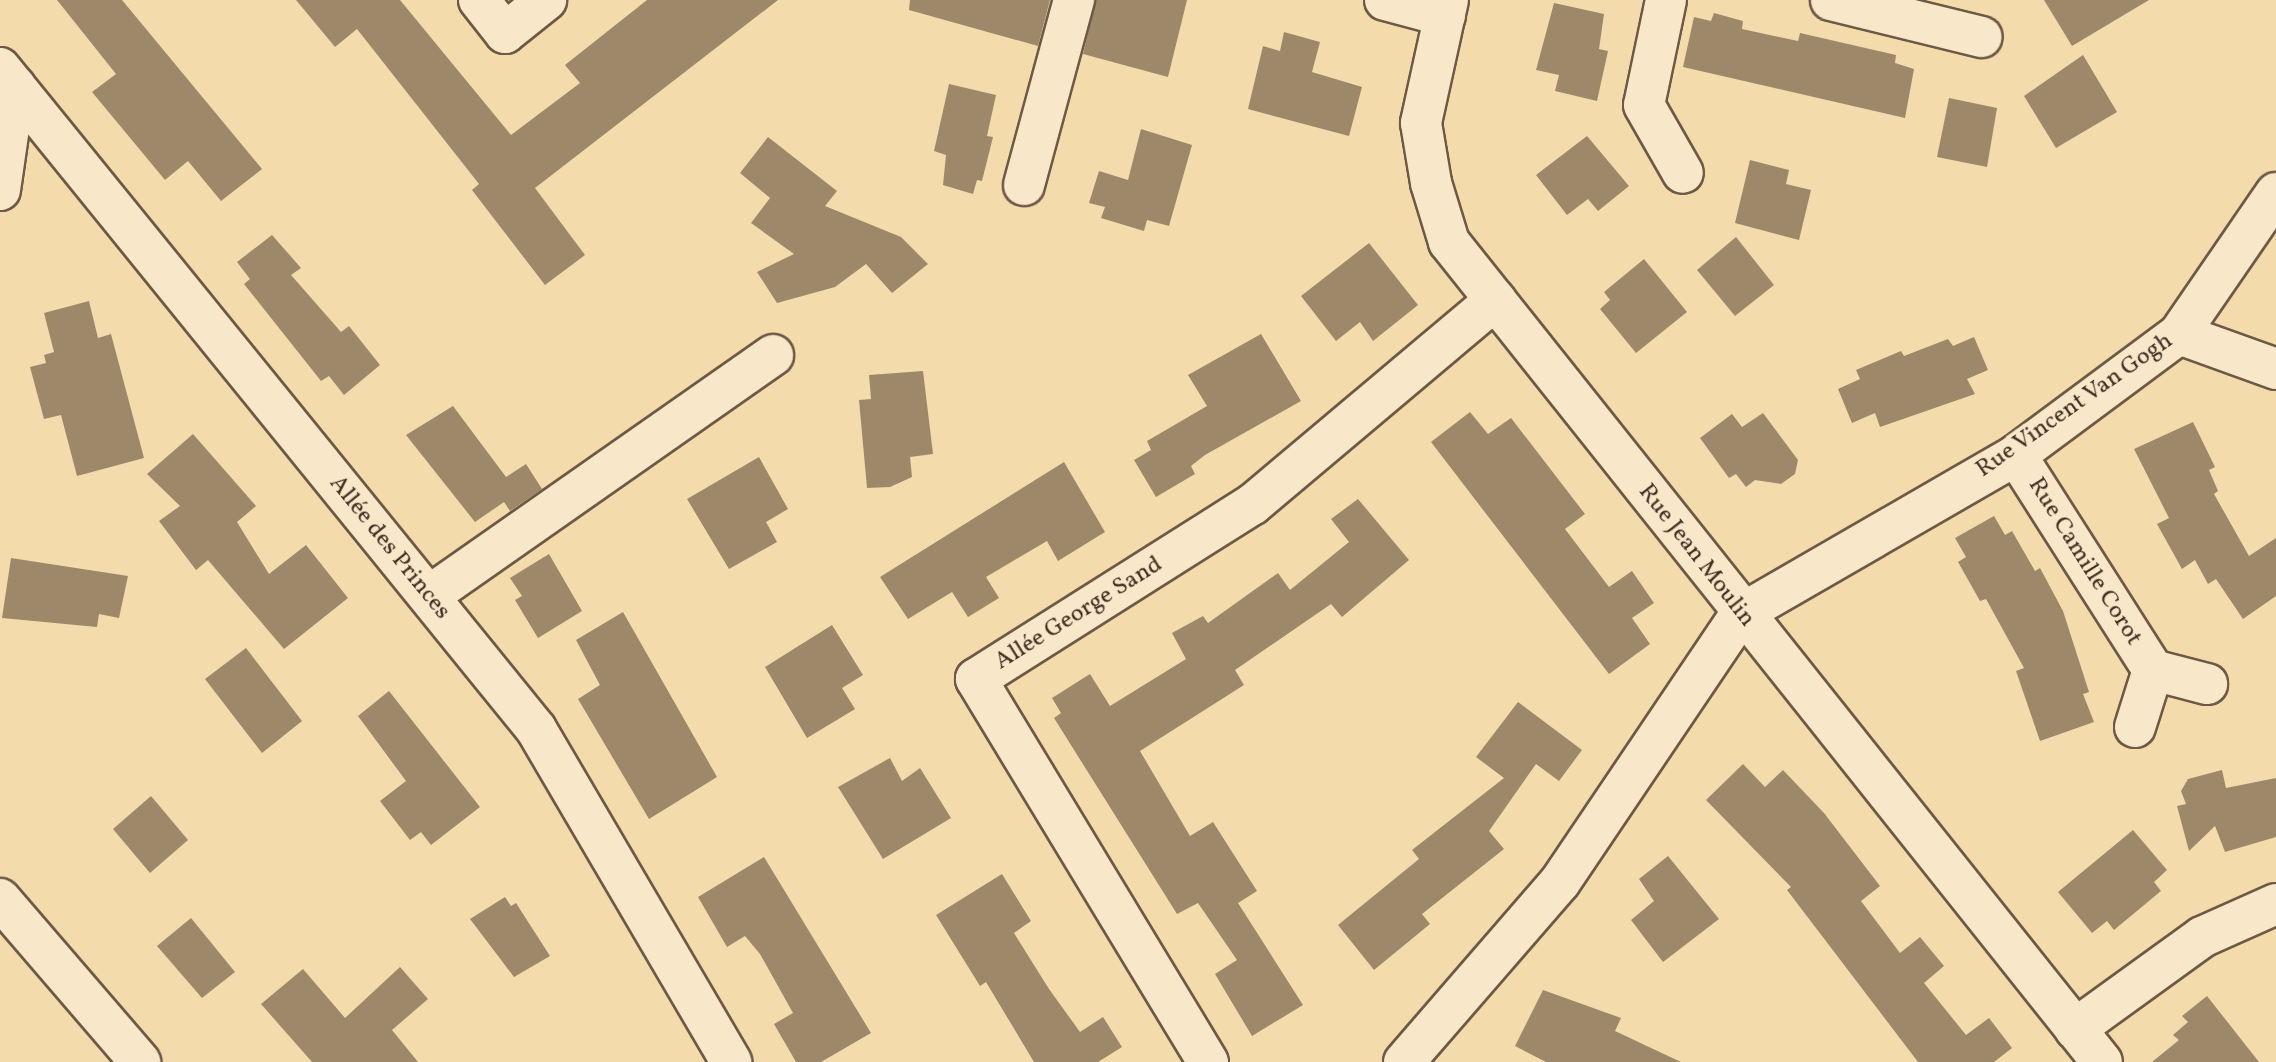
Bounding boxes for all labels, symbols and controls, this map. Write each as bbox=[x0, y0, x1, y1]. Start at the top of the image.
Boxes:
street label: Rue Vincent Van Gogh bbox=[1971, 327, 2179, 485]
street label: Allée des Princes bbox=[322, 470, 456, 626]
street label: Rue Camille Corot bbox=[2021, 473, 2147, 651]
street label: Rue Jean Moulin bbox=[1631, 479, 1761, 633]
street label: Allée George Sand bbox=[990, 551, 1168, 677]

